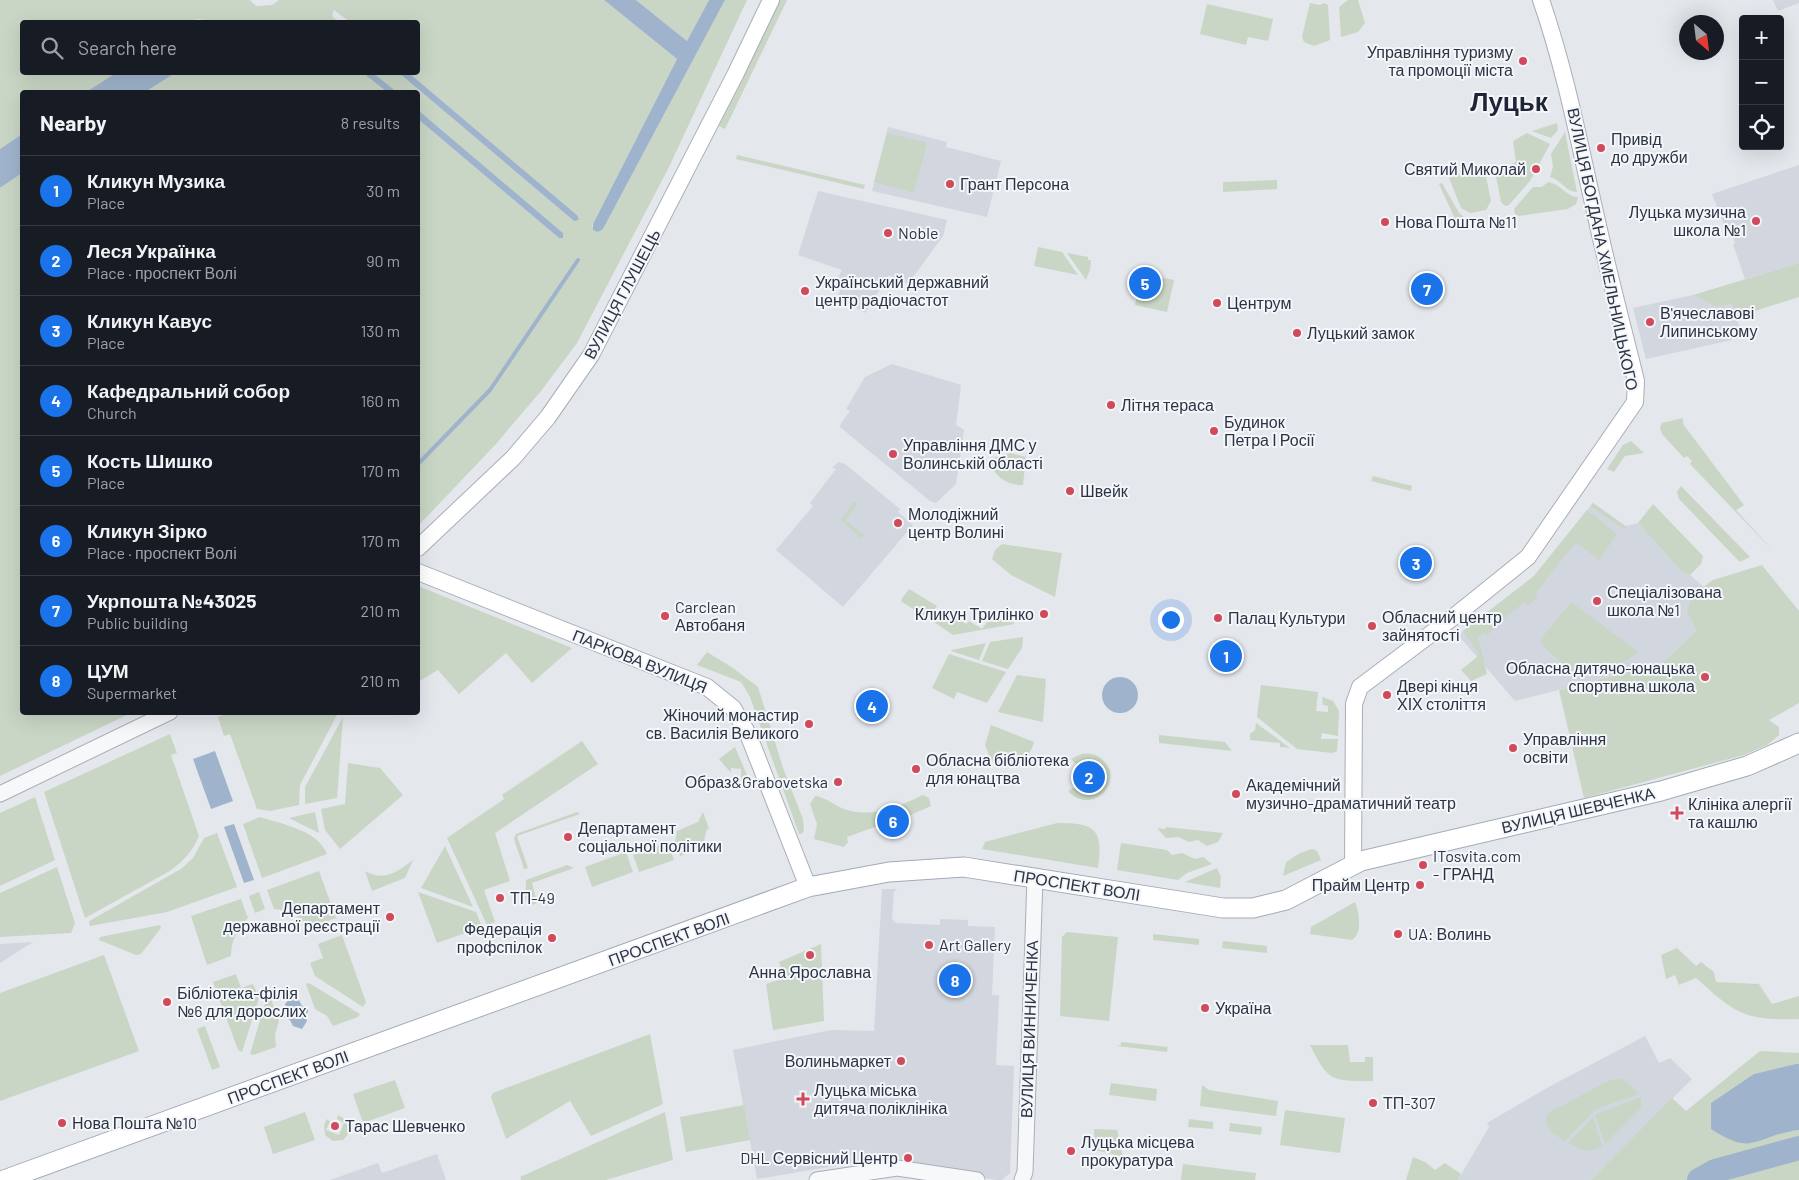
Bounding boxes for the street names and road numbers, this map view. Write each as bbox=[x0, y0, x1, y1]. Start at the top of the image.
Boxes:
street label: ВУЛИЦЯ БОГДАНА ХМЕЛЬНИЦЬКОГО bbox=[1564, 106, 1643, 392]
street label: ВУЛИЦЯ ГЛУШЕЦЬ bbox=[579, 226, 664, 362]
street label: ПАРКОВА ВУЛИЦЯ bbox=[570, 625, 710, 696]
street label: ВУЛИЦЯ ШЕВЧЕНКА bbox=[1499, 783, 1657, 836]
street label: ПРОСПЕКТ ВОЛІ bbox=[1013, 865, 1142, 904]
street label: ПРОСПЕКТ ВОЛІ bbox=[606, 908, 732, 969]
street label: ВУЛИЦЯ ВИННИЧЕНКА bbox=[1016, 939, 1041, 1118]
street label: ПРОСПЕКТ ВОЛІ bbox=[225, 1046, 351, 1107]

